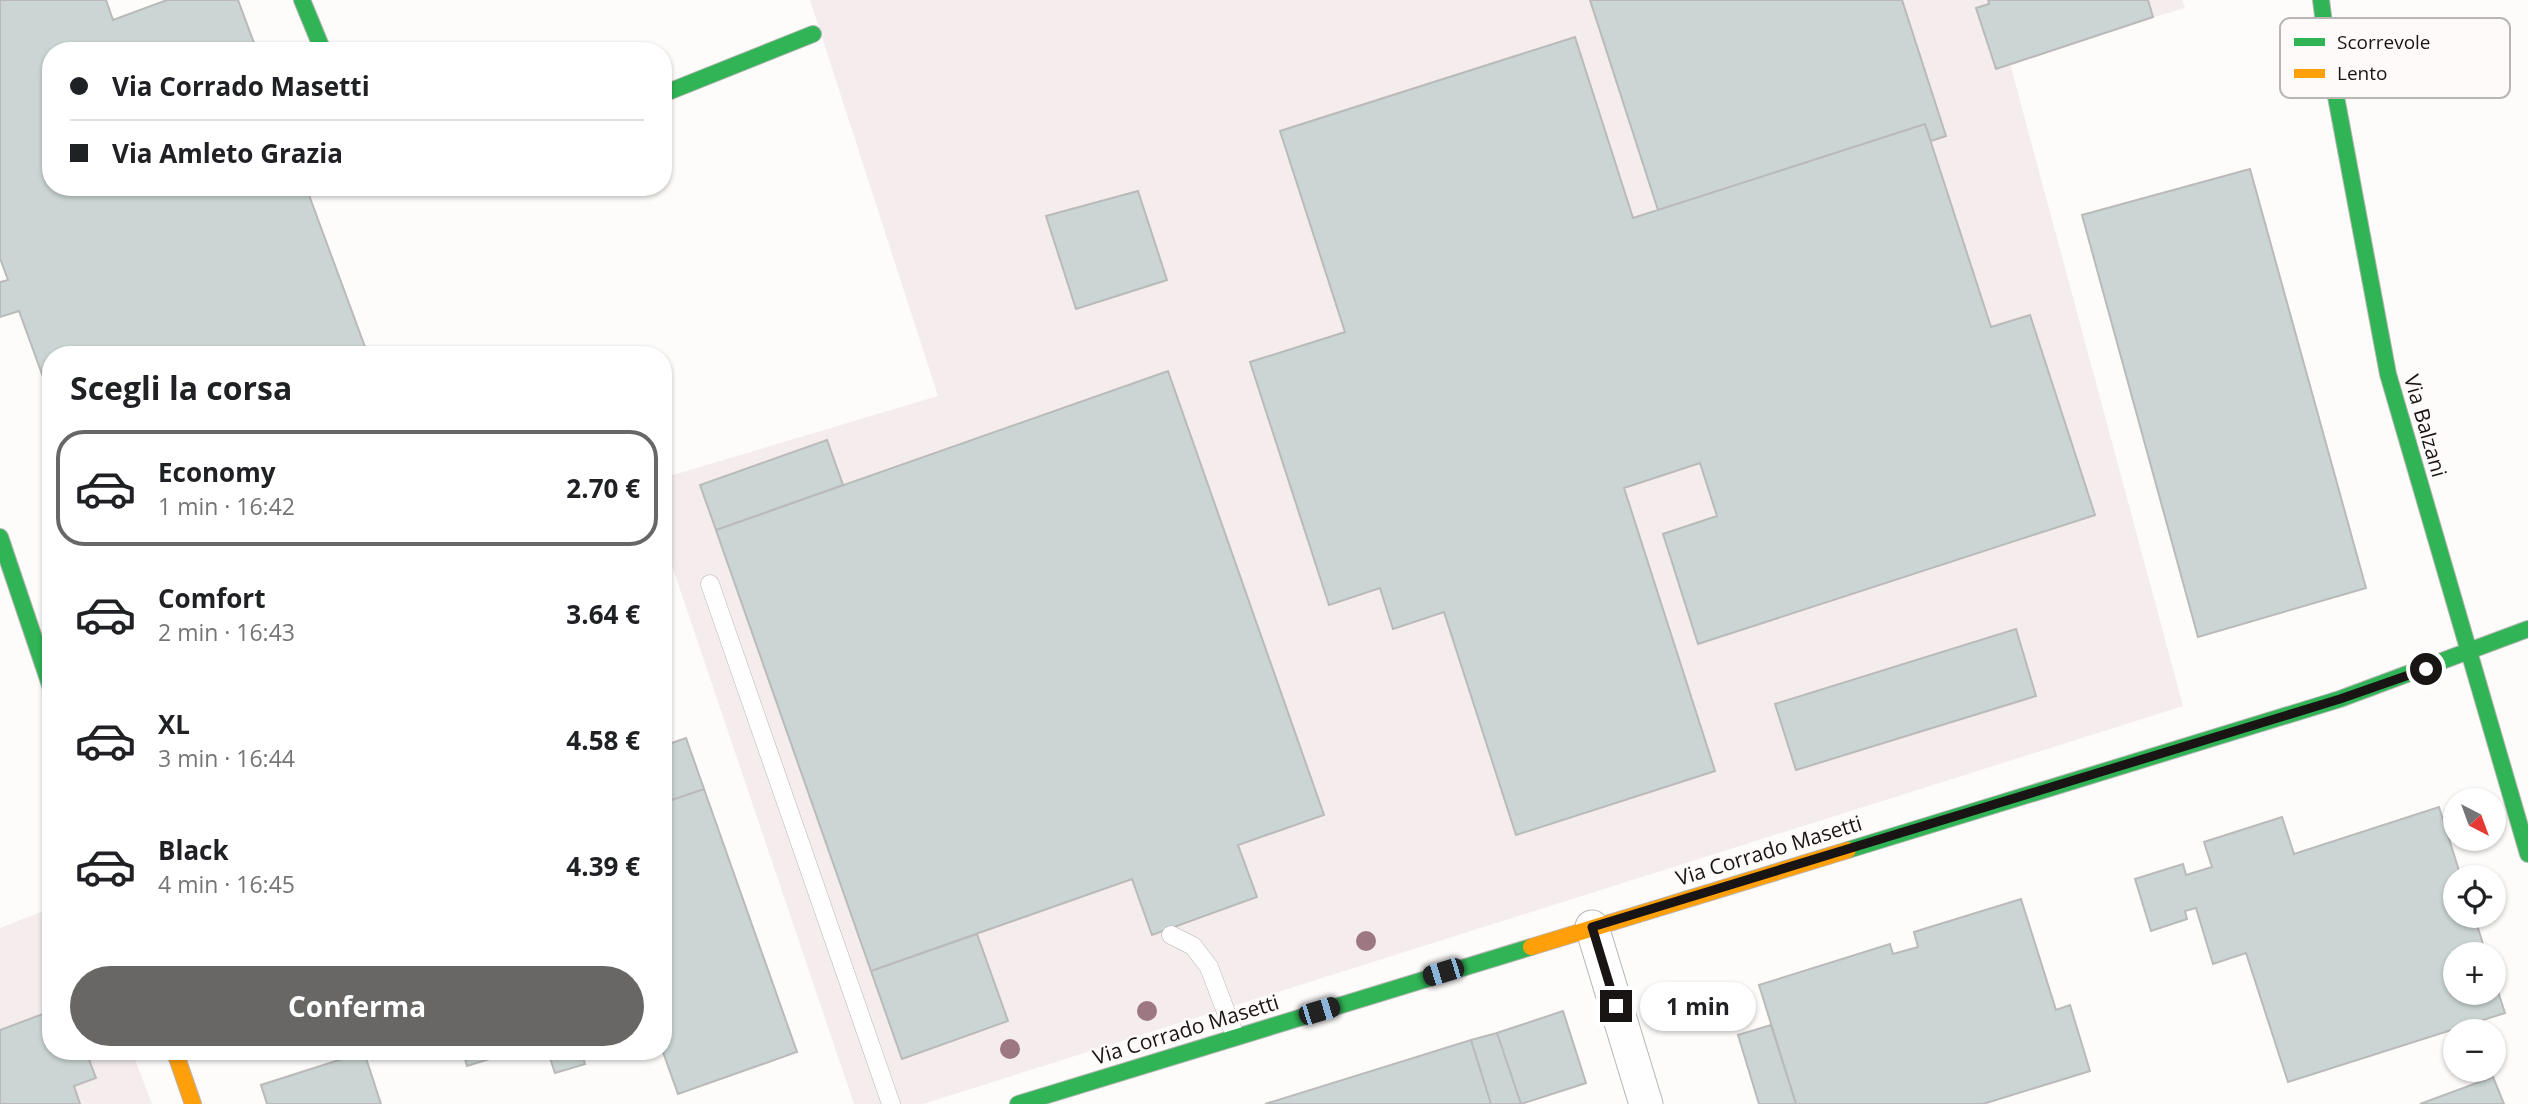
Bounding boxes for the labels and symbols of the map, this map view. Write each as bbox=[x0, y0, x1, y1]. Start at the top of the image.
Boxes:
legend bbox=[2280, 18, 2510, 98]
text: Scorrevole bbox=[2337, 29, 2431, 55]
text: Lento bbox=[2337, 60, 2387, 86]
street label: Via Balzani bbox=[2398, 371, 2454, 480]
route start bbox=[2410, 653, 2442, 685]
north arrow bbox=[2443, 788, 2506, 850]
street label: Via Corrado Masetti bbox=[1672, 808, 1865, 892]
car bbox=[1420, 956, 1467, 988]
callout: 1 min bbox=[1640, 982, 1756, 1030]
street label: Via Corrado Masetti bbox=[1089, 987, 1282, 1071]
route end bbox=[1600, 990, 1632, 1022]
car bbox=[1296, 995, 1343, 1027]

